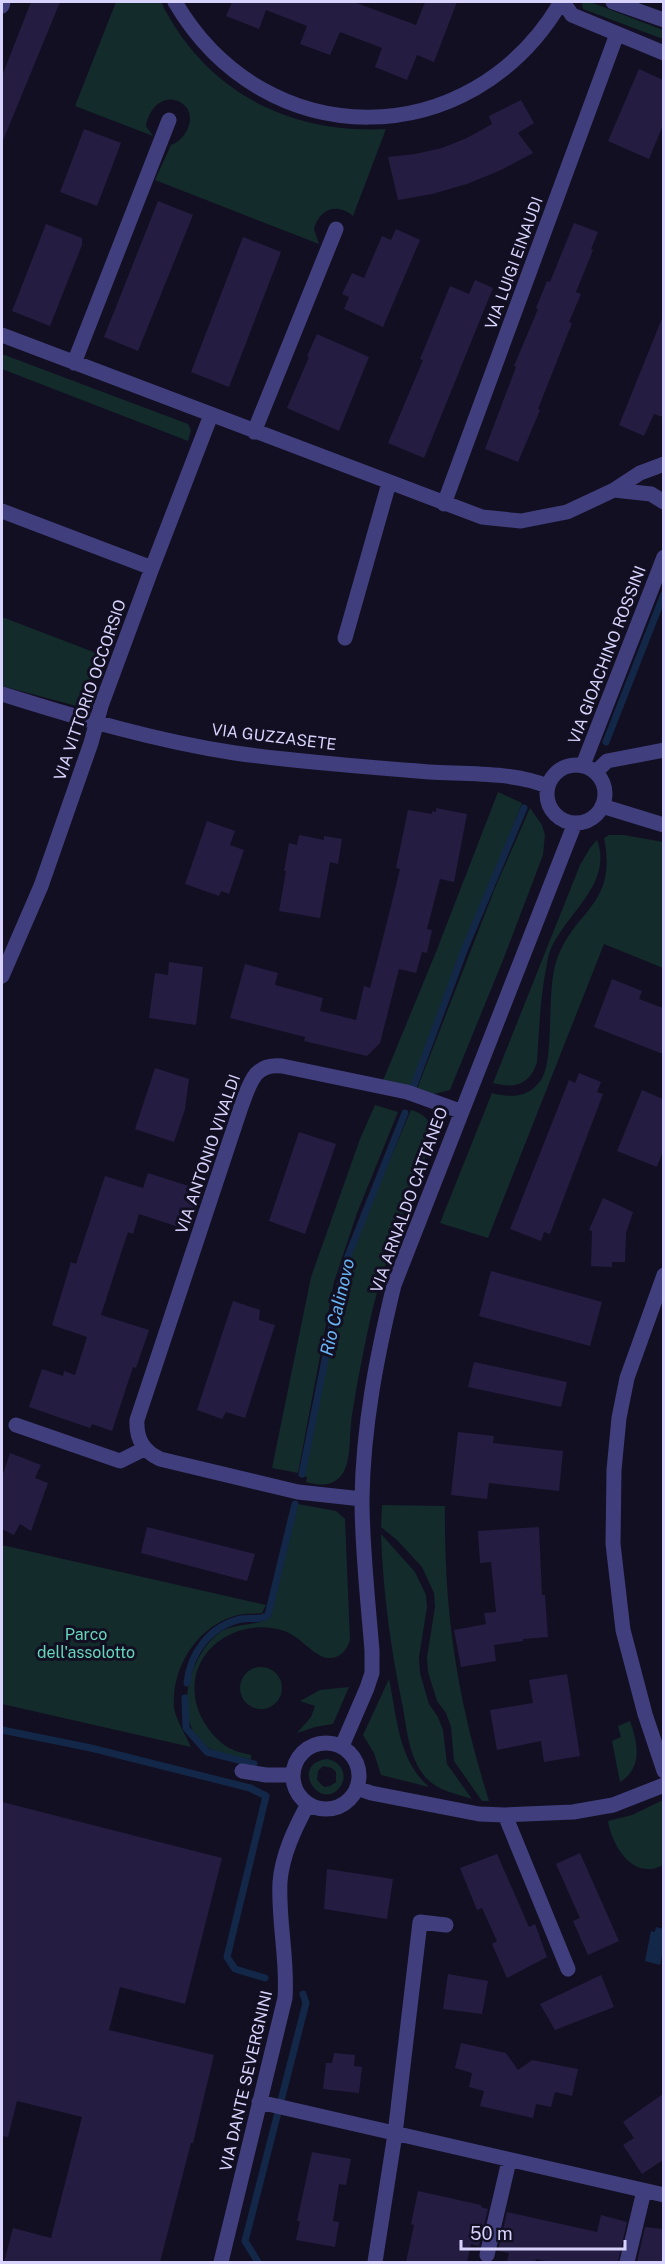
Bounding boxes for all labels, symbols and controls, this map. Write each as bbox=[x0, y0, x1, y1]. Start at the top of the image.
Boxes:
street label: VIA LUIGI EINAUDI bbox=[481, 194, 547, 332]
street label: VIA GIOACHINO ROSSINI bbox=[564, 563, 650, 747]
street label: VIA VITTORIO OCCORSIO bbox=[50, 597, 130, 783]
street label: VIA GUZZASETE bbox=[210, 720, 338, 754]
street label: VIA ANTONIO VIVALDI bbox=[172, 1072, 244, 1236]
street label: VIA ARNALDO CATTANEO bbox=[367, 1105, 451, 1295]
water label: Rio Calinovo bbox=[316, 1256, 358, 1358]
park label: Parco dell'assolotto bbox=[37, 1625, 135, 1662]
street label: VIA DANTE SEVERGNINI bbox=[216, 1989, 276, 2173]
scale bar bbox=[461, 2213, 624, 2251]
text: 50 m bbox=[470, 2223, 513, 2244]

